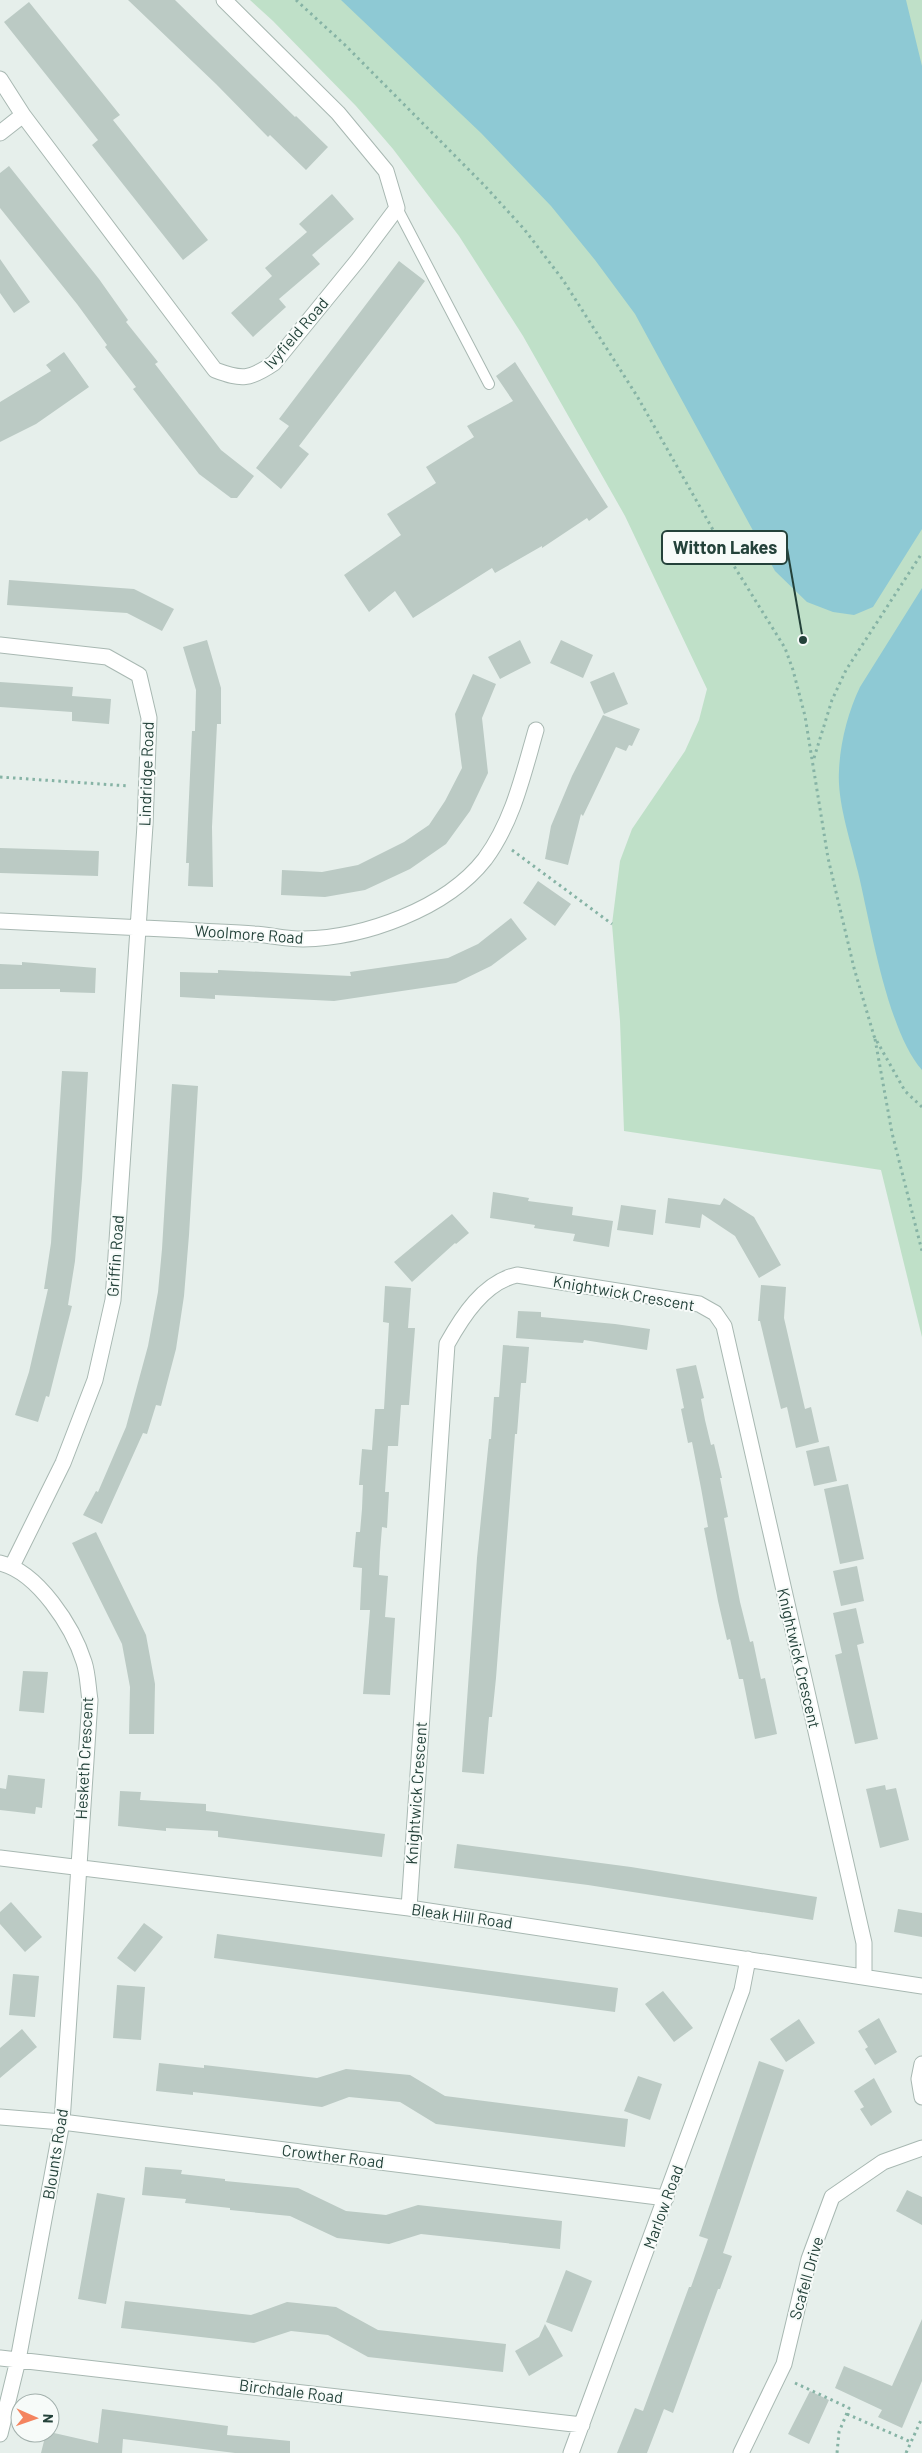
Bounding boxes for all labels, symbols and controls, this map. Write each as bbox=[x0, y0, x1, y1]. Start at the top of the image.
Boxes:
street label: Ivyfield Road bbox=[259, 293, 332, 372]
callout: Witton Lakes bbox=[662, 531, 787, 564]
text: Witton Lakes bbox=[673, 536, 777, 558]
street label: Lindridge Road bbox=[134, 721, 157, 827]
street label: Woolmore Road bbox=[194, 920, 304, 947]
street label: Griffin Road bbox=[102, 1214, 127, 1297]
street label: Knightwick Crescent bbox=[552, 1271, 696, 1314]
street label: Knightwick Crescent bbox=[774, 1586, 825, 1730]
street label: Hesketh Crescent bbox=[71, 1696, 96, 1820]
street label: Knightwick Crescent bbox=[401, 1721, 430, 1865]
street label: Bleak Hill Road bbox=[410, 1899, 514, 1932]
street label: Blounts Road bbox=[38, 2107, 71, 2201]
street label: Crowther Road bbox=[281, 2140, 385, 2171]
street label: Marlow Road bbox=[639, 2162, 686, 2251]
street label: Scafell Drive bbox=[785, 2234, 826, 2322]
street label: Birchdale Road bbox=[238, 2375, 344, 2406]
north arrow bbox=[10, 2393, 60, 2443]
text: N bbox=[40, 2414, 57, 2423]

